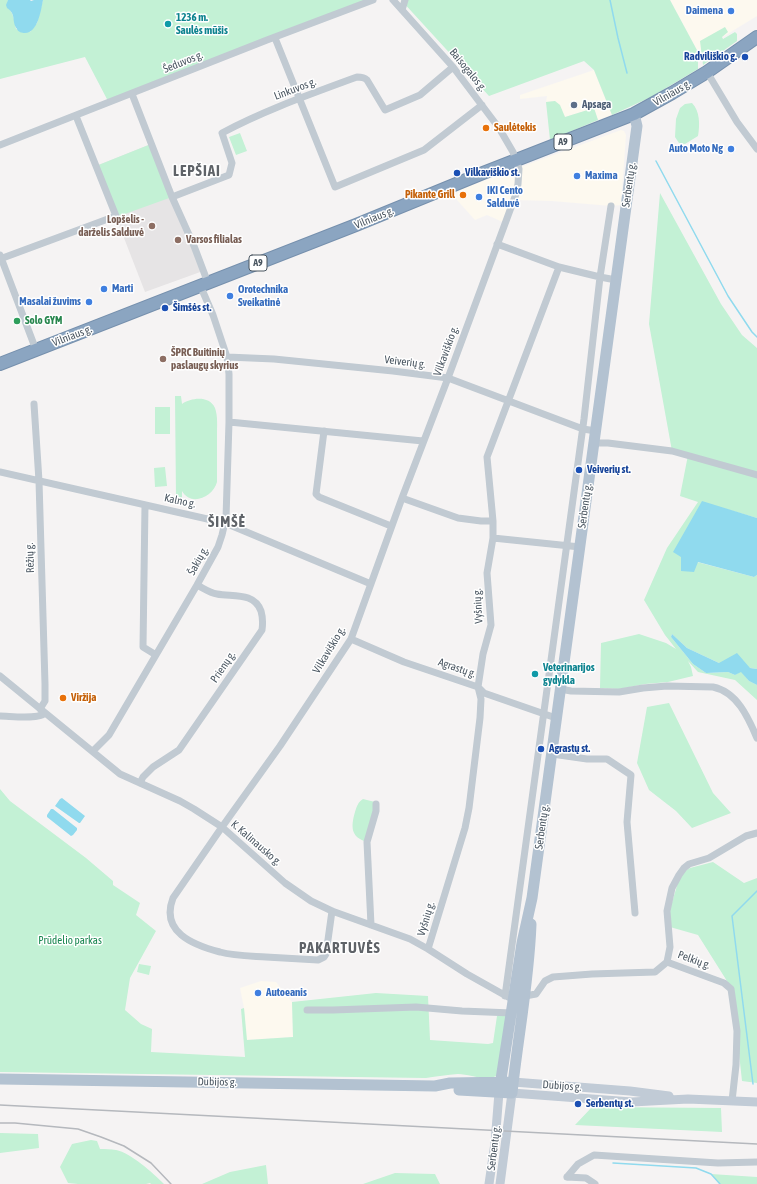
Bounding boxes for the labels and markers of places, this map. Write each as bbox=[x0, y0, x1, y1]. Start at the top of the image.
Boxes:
place label: Daimena bbox=[686, 4, 723, 18]
marker: Daimena bbox=[726, 6, 736, 16]
place label: 1236 m. Saulės mūšis bbox=[176, 11, 228, 37]
marker: 1236 m. Saulės mūšis bbox=[163, 19, 173, 29]
place label: Radviliškio g. bbox=[684, 50, 737, 64]
marker: Radviliškio g. bbox=[740, 52, 750, 62]
place label: Apsaga bbox=[582, 98, 611, 112]
marker: Apsaga bbox=[569, 100, 579, 110]
place label: Saulėtekis bbox=[494, 121, 536, 135]
marker: Saulėtekis bbox=[481, 123, 491, 133]
place label: Auto Moto Ng bbox=[669, 142, 723, 156]
marker: Auto Moto Ng bbox=[726, 144, 736, 154]
place label: Vilkaviškio st. bbox=[465, 166, 520, 180]
marker: Vilkaviškio st. bbox=[452, 168, 462, 178]
place label: Maxima bbox=[585, 169, 617, 183]
marker: Maxima bbox=[572, 171, 582, 181]
place label: IKI Cento Salduvė bbox=[487, 184, 523, 210]
place label: Pikante Grill bbox=[405, 188, 455, 202]
marker: Pikante Grill bbox=[458, 190, 468, 200]
marker: IKI Cento Salduvė bbox=[474, 192, 484, 202]
place label: Lopšelis - darželis Salduvė bbox=[78, 213, 144, 239]
marker: Lopšelis - darželis Salduvė bbox=[147, 221, 157, 231]
place label: Varsos filialas bbox=[186, 233, 242, 247]
marker: Varsos filialas bbox=[173, 235, 183, 245]
place label: Marti bbox=[112, 282, 133, 296]
place label: Orotechnika Sveikatinė bbox=[238, 283, 288, 309]
marker: Marti bbox=[99, 284, 109, 294]
marker: Orotechnika Sveikatinė bbox=[225, 291, 235, 301]
place label: Masalai žuvims bbox=[19, 295, 81, 309]
marker: Masalai žuvims bbox=[84, 297, 94, 307]
place label: Šimšės st. bbox=[173, 301, 211, 315]
marker: Šimšės st. bbox=[160, 303, 170, 313]
place label: Solo GYM bbox=[25, 314, 62, 328]
marker: Solo GYM bbox=[12, 316, 22, 326]
place label: ŠPRC Buitinių paslaugų skyrius bbox=[171, 346, 238, 372]
marker: ŠPRC Buitinių paslaugų skyrius bbox=[158, 354, 168, 364]
place label: Veiverių st. bbox=[587, 463, 631, 477]
marker: Veiverių st. bbox=[574, 465, 584, 475]
place label: Veterinarijos gydykla bbox=[543, 661, 595, 687]
marker: Veterinarijos gydykla bbox=[530, 669, 540, 679]
place label: Viržija bbox=[71, 691, 96, 705]
marker: Viržija bbox=[58, 693, 68, 703]
place label: Agrastų st. bbox=[549, 742, 590, 756]
marker: Agrastų st. bbox=[536, 744, 546, 754]
place label: Autoeanis bbox=[266, 986, 307, 1000]
marker: Autoeanis bbox=[253, 988, 263, 998]
place label: Serbentų st. bbox=[586, 1097, 633, 1111]
marker: Serbentų st. bbox=[573, 1099, 583, 1109]

